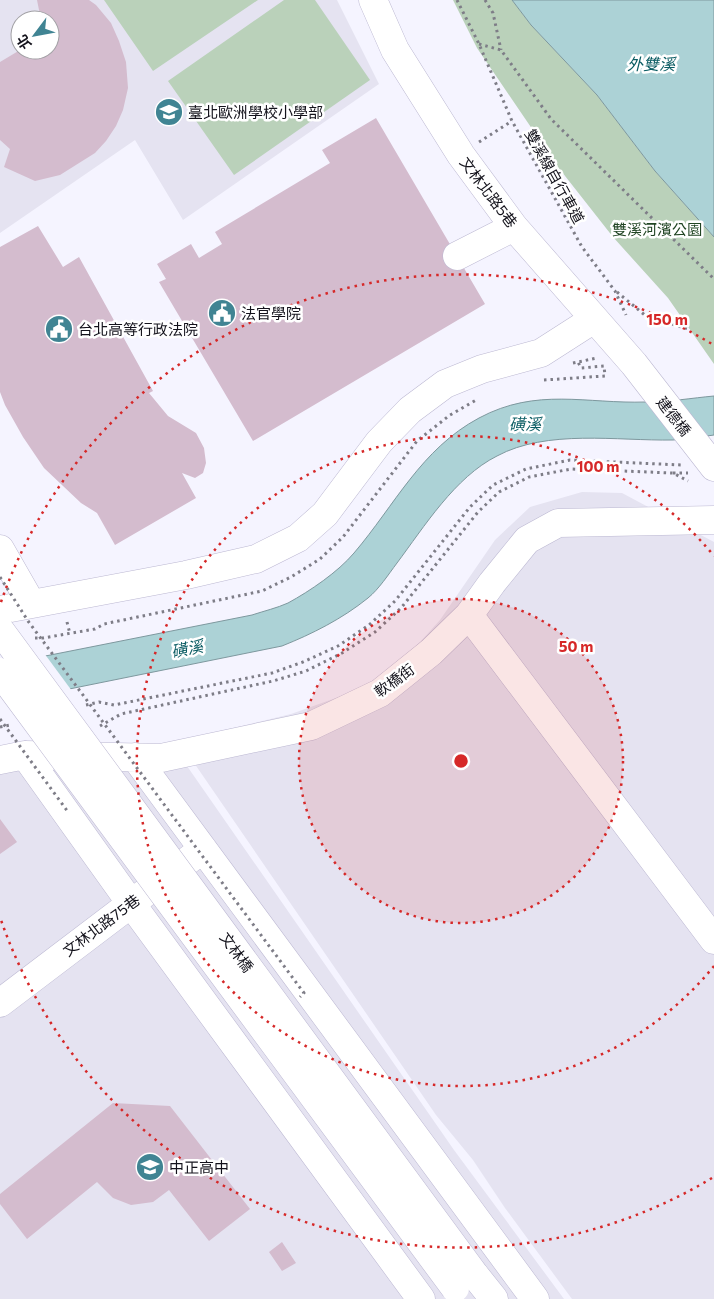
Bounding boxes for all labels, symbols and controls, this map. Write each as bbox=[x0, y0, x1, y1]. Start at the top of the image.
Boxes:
north arrow bbox=[10, 10, 60, 60]
text: 北 bbox=[13, 32, 34, 53]
water label: 外雙溪 bbox=[627, 54, 677, 73]
school or university icon: 臺北歐洲學校小學部 bbox=[154, 97, 184, 127]
place label: 臺北歐洲學校小學部 bbox=[188, 103, 323, 121]
street label: 雙溪線自行車道 bbox=[522, 126, 588, 226]
street label: 文林北路5巷 bbox=[457, 153, 521, 231]
park label: 雙溪河濱公園 bbox=[612, 220, 702, 238]
public building icon: 法官學院 bbox=[207, 298, 237, 328]
place label: 法官學院 bbox=[241, 304, 301, 322]
text: 150 m bbox=[646, 310, 688, 328]
public building icon: 台北高等行政法院 bbox=[44, 314, 74, 344]
place label: 台北高等行政法院 bbox=[78, 320, 198, 338]
street label: 建德橋 bbox=[653, 393, 695, 439]
water label: 磺溪 bbox=[509, 414, 543, 433]
text: 100 m bbox=[577, 457, 619, 475]
water label: 磺溪 bbox=[169, 635, 206, 660]
text: 50 m bbox=[559, 637, 593, 655]
street label: 軟橋街 bbox=[371, 659, 417, 701]
centre of rings bbox=[452, 752, 470, 770]
street label: 文林北路75巷 bbox=[59, 890, 143, 960]
street label: 文林橋 bbox=[216, 929, 258, 975]
school or university icon: 中正高中 bbox=[135, 1152, 165, 1182]
place label: 中正高中 bbox=[169, 1158, 229, 1176]

